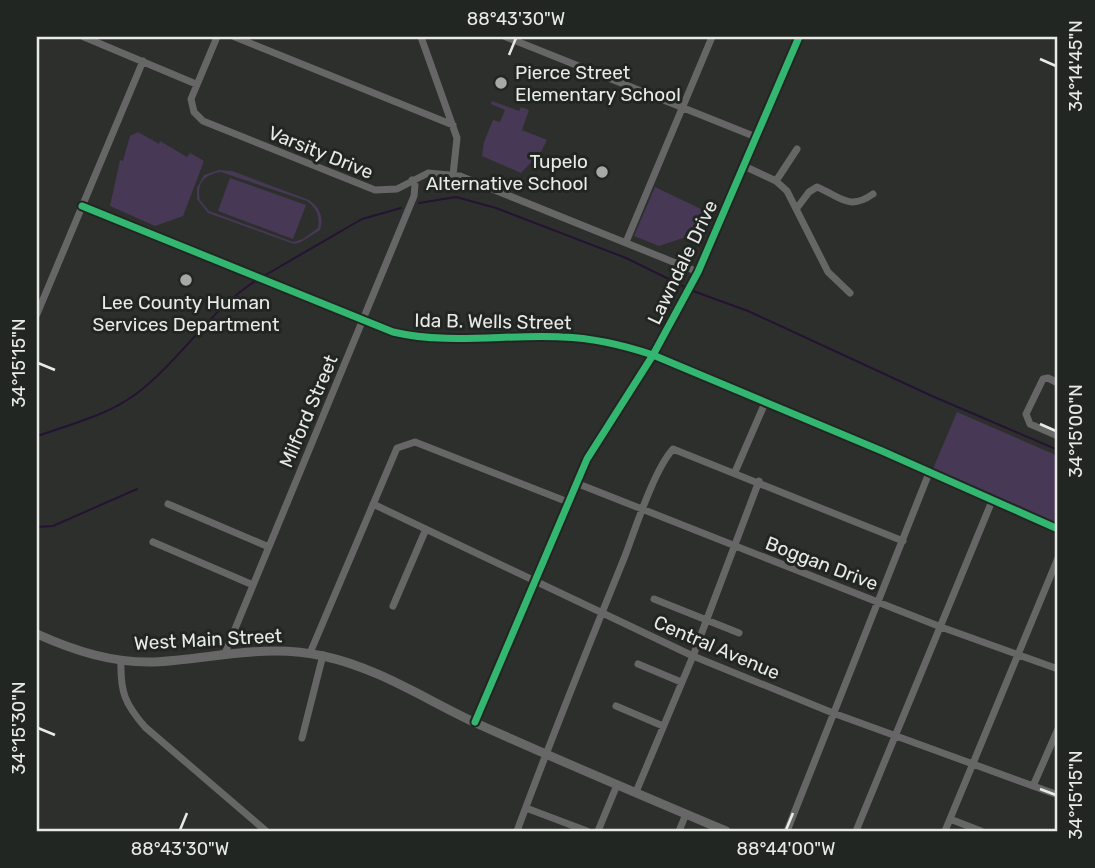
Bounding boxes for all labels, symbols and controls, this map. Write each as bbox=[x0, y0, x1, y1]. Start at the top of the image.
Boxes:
text: 88°43'30"W bbox=[467, 8, 565, 30]
text: 34°14'45"N bbox=[1065, 20, 1087, 112]
place label: Pierce Street Elementary School bbox=[515, 61, 681, 106]
marker: Pierce Street Elementary School bbox=[493, 75, 509, 91]
street label: Varsity Drive bbox=[265, 121, 377, 184]
place label: Tupelo Alternative School bbox=[426, 150, 588, 195]
marker: Tupelo Alternative School bbox=[594, 164, 610, 180]
street label: Lawndale Drive bbox=[642, 196, 722, 328]
marker: Lee County Human Services Department bbox=[178, 272, 194, 288]
place label: Lee County Human Services Department bbox=[93, 291, 280, 336]
street label: Ida B. Wells Street bbox=[414, 309, 572, 334]
text: 34°15'15"N bbox=[8, 319, 30, 407]
street label: Milford Street bbox=[274, 351, 343, 471]
text: 34°15'00"N bbox=[1065, 384, 1087, 478]
street label: Boggan Drive bbox=[762, 531, 881, 595]
street label: Central Avenue bbox=[650, 611, 783, 684]
street label: West Main Street bbox=[133, 624, 283, 655]
text: 34°15'30"N bbox=[8, 682, 30, 774]
text: 34°15'15"N bbox=[1065, 751, 1087, 839]
text: 88°43'30"W bbox=[131, 838, 229, 860]
text: 88°44'00"W bbox=[737, 838, 836, 860]

